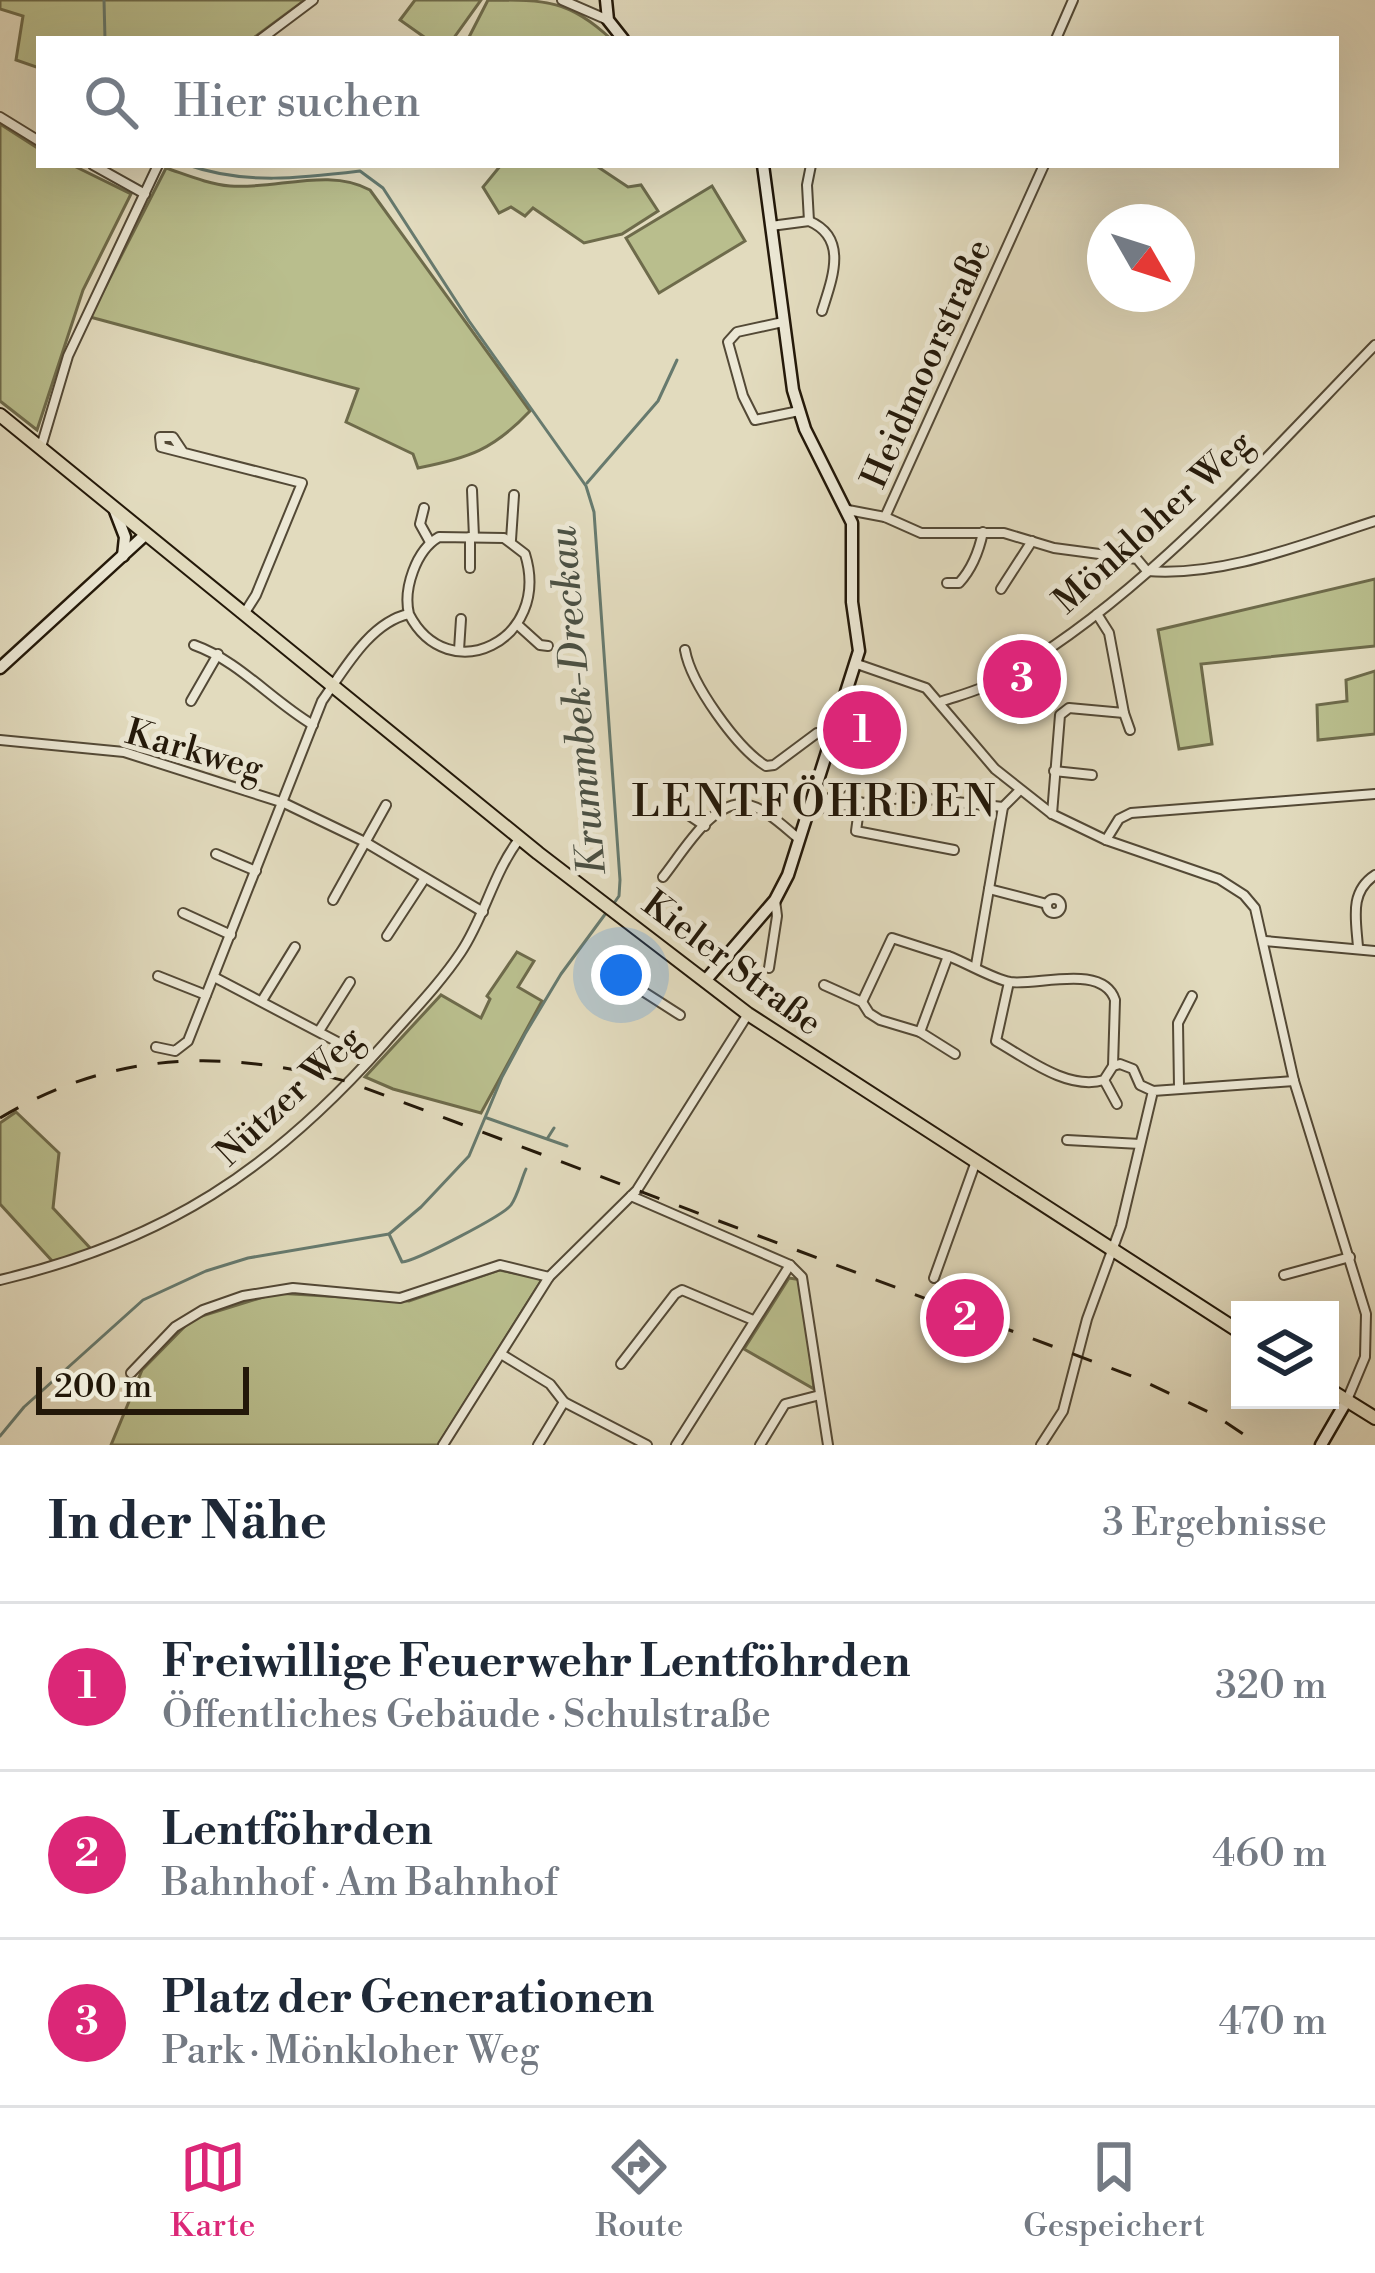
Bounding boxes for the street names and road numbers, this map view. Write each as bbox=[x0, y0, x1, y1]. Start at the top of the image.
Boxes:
street label: Heidmoorstraße bbox=[852, 233, 1002, 495]
street label: Mönkloher Weg bbox=[1045, 421, 1263, 624]
street label: Karkweg bbox=[120, 710, 269, 793]
street label: Kieler Straße bbox=[633, 882, 830, 1046]
street label: Nützer Weg bbox=[207, 1017, 373, 1176]

